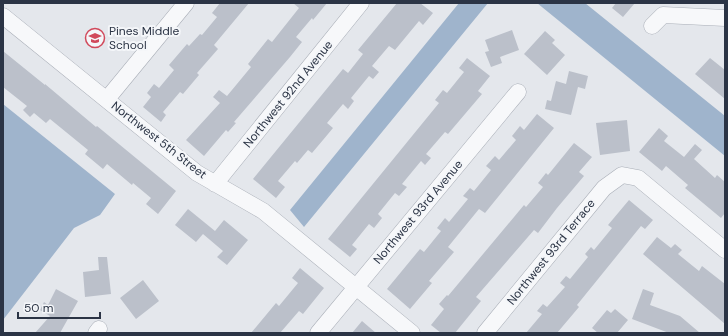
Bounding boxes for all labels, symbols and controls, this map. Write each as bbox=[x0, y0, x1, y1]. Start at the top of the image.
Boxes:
place label: Pines Middle School bbox=[109, 23, 179, 53]
school or university icon: Pines Middle School bbox=[84, 27, 106, 49]
street label: Northwest 92nd Avenue bbox=[240, 37, 336, 151]
street label: Northwest 5th Street bbox=[108, 98, 210, 182]
street label: Northwest 93rd Avenue bbox=[370, 157, 466, 267]
street label: Northwest 93rd Terrace bbox=[503, 196, 599, 308]
scale bar bbox=[18, 294, 100, 320]
text: 50 m bbox=[24, 300, 53, 316]

